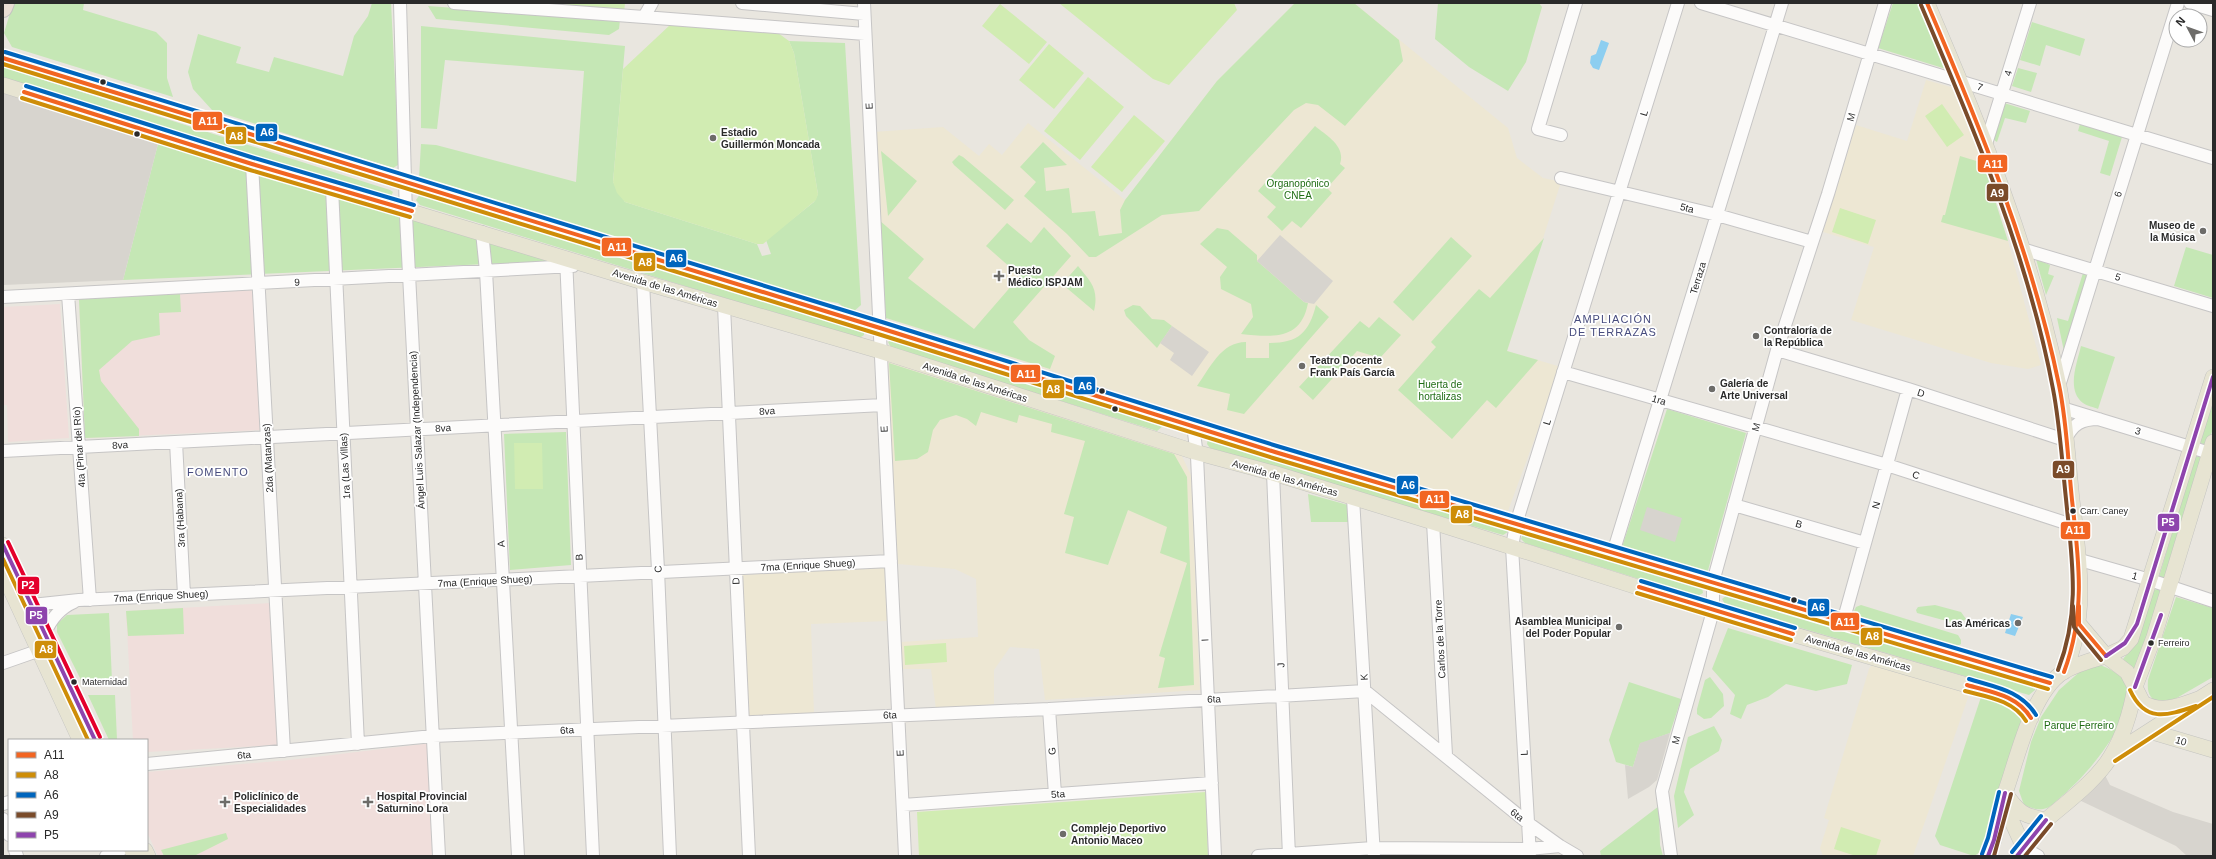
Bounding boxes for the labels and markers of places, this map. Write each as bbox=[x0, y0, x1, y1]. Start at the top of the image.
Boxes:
unlabelled marker bbox=[98, 77, 108, 87]
place label: Estadio Guillermón Moncada bbox=[721, 127, 820, 150]
unlabelled marker bbox=[132, 129, 142, 139]
marker: Estadio Guillermón Moncada bbox=[708, 133, 718, 143]
place label: Museo de la Música bbox=[2149, 220, 2195, 243]
marker: Museo de la Música bbox=[2198, 226, 2208, 236]
place label: Puesto Médico ISPJAM bbox=[1008, 265, 1082, 288]
marker: Puesto Médico ISPJAM bbox=[993, 270, 1005, 282]
place label: Contraloría de la República bbox=[1764, 325, 1832, 348]
marker: Contraloría de la República bbox=[1751, 331, 1761, 341]
place label: Teatro Docente Frank País García bbox=[1310, 355, 1395, 378]
marker: Teatro Docente Frank País García bbox=[1297, 361, 1307, 371]
place label: Galería de Arte Universal bbox=[1720, 378, 1788, 401]
marker: Galería de Arte Universal bbox=[1707, 384, 1717, 394]
unlabelled marker bbox=[1097, 386, 1107, 396]
unlabelled marker bbox=[1110, 404, 1120, 414]
marker: Carr. Caney bbox=[2068, 506, 2078, 516]
place label: Carr. Caney bbox=[2080, 506, 2129, 516]
unlabelled marker bbox=[1789, 595, 1799, 605]
place label: Asamblea Municipal del Poder Popular bbox=[1515, 616, 1611, 639]
place label: Las Américas bbox=[1945, 618, 2010, 629]
marker: Las Américas bbox=[2013, 618, 2023, 628]
marker: Asamblea Municipal del Poder Popular bbox=[1614, 622, 1624, 632]
marker: Ferreiro bbox=[2146, 638, 2156, 648]
place label: Ferreiro bbox=[2158, 638, 2190, 648]
marker: Maternidad bbox=[69, 677, 79, 687]
place label: Maternidad bbox=[82, 677, 127, 687]
place label: Policlínico de Especialidades bbox=[234, 791, 307, 814]
place label: Hospital Provincial Saturnino Lora bbox=[377, 791, 467, 814]
marker: Policlínico de Especialidades bbox=[219, 796, 231, 808]
marker: Hospital Provincial Saturnino Lora bbox=[362, 796, 374, 808]
place label: Complejo Deportivo Antonio Maceo bbox=[1071, 823, 1166, 846]
marker: Complejo Deportivo Antonio Maceo bbox=[1058, 829, 1068, 839]

